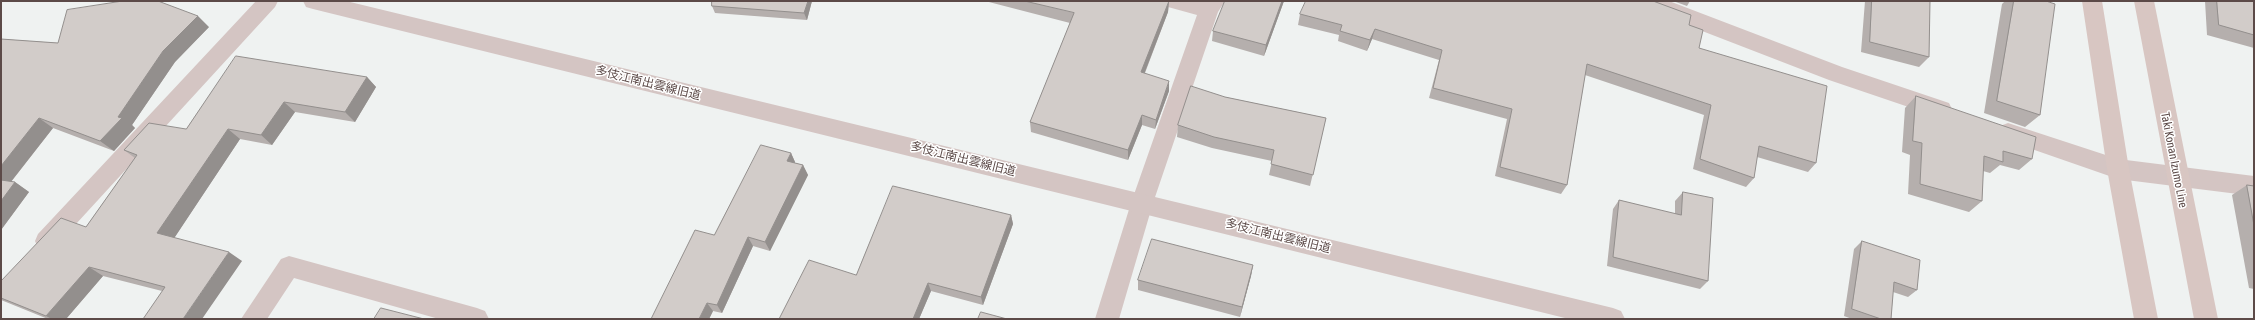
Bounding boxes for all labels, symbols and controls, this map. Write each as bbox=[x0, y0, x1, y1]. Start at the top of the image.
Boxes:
street label: 多伎江南出雲線旧道 bbox=[594, 63, 702, 103]
street label: Taki Konan Izumo Line bbox=[2158, 111, 2190, 209]
street label: 多伎江南出雲線旧道 bbox=[909, 139, 1017, 179]
street label: 多伎江南出雲線旧道 bbox=[1224, 216, 1332, 256]

